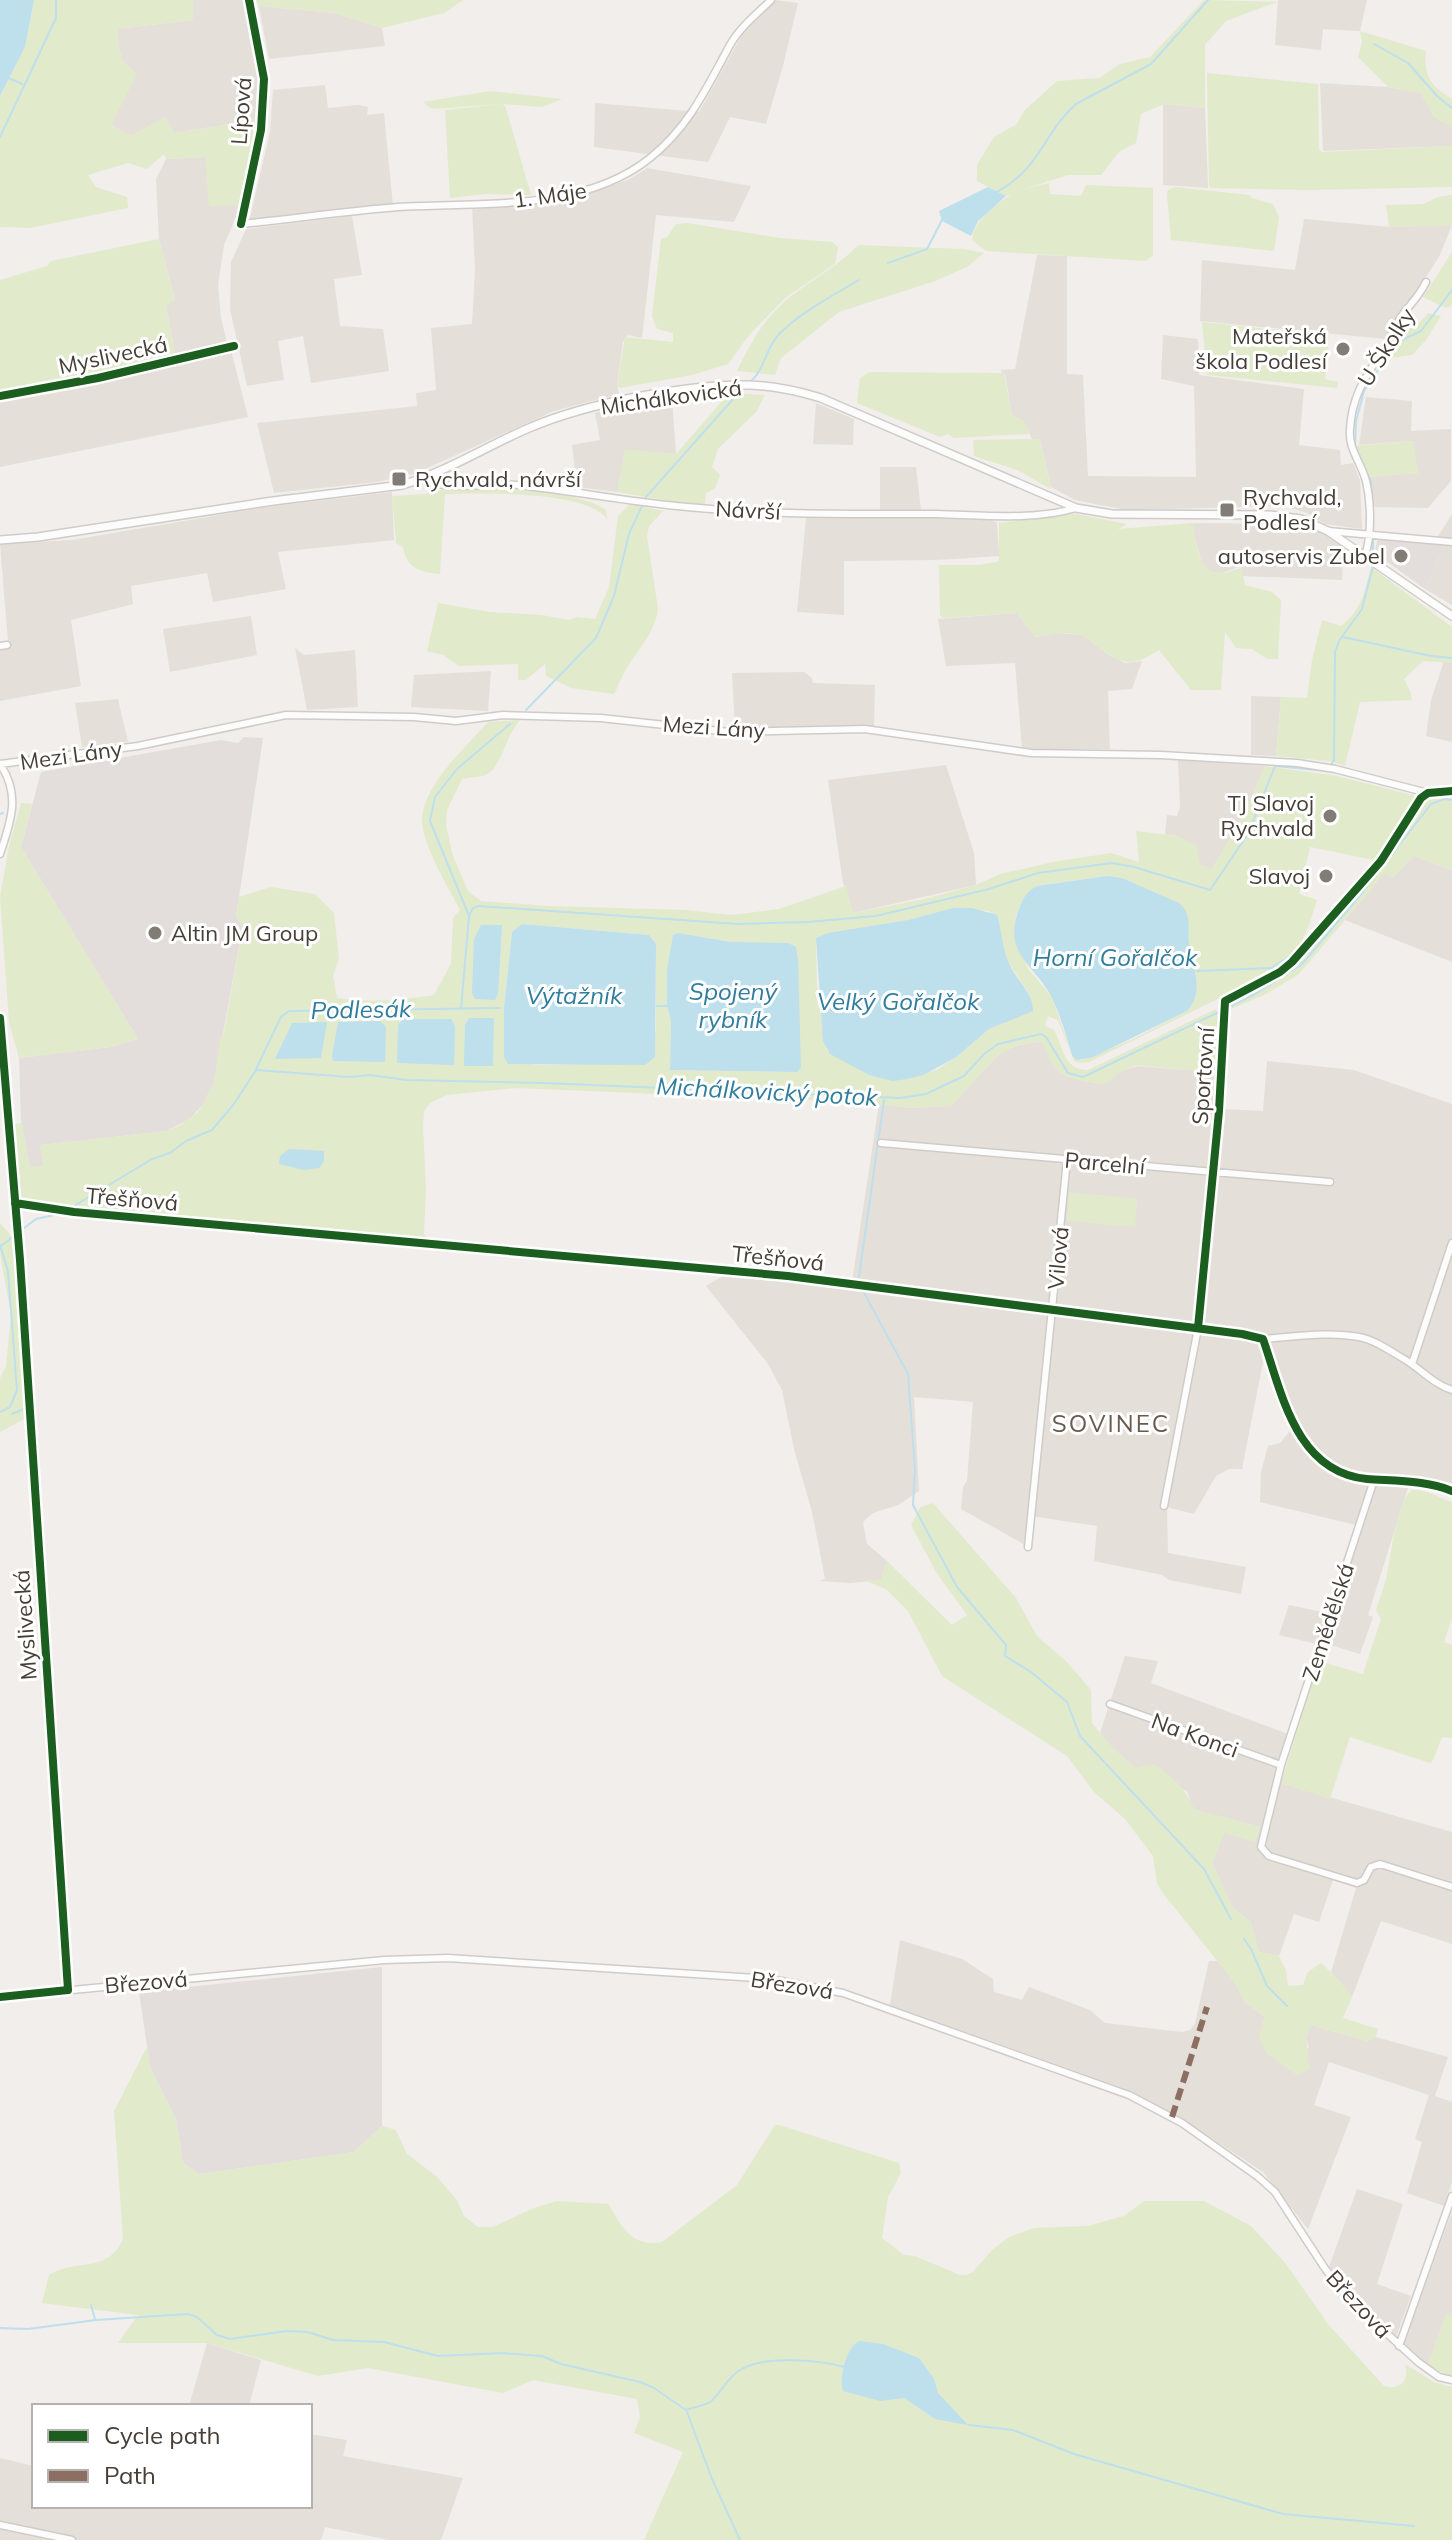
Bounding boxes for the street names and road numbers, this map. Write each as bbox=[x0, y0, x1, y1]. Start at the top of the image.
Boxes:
street label: Lípová bbox=[225, 76, 257, 146]
street label: 1. Máje bbox=[512, 176, 588, 214]
street label: U Školky bbox=[1351, 302, 1421, 391]
street label: Myslivecká bbox=[56, 330, 170, 380]
street label: Michálkovická bbox=[599, 373, 743, 421]
street label: Návrší bbox=[715, 494, 783, 526]
street label: Mezi Lány bbox=[662, 709, 767, 745]
street label: Mezi Lány bbox=[18, 734, 124, 776]
street label: Sportovní bbox=[1186, 1024, 1221, 1126]
street label: Parcelní bbox=[1064, 1146, 1148, 1181]
street label: Třešňová bbox=[85, 1181, 179, 1217]
street label: Vilová bbox=[1041, 1225, 1075, 1291]
street label: Třešňová bbox=[731, 1239, 825, 1277]
street label: Zemědělská bbox=[1296, 1560, 1360, 1684]
street label: Myslivecká bbox=[7, 1569, 43, 1681]
street label: Na Konci bbox=[1148, 1706, 1242, 1764]
street label: Březová bbox=[103, 1964, 189, 2000]
street label: Březová bbox=[749, 1965, 835, 2005]
street label: Březová bbox=[1320, 2264, 1398, 2344]

